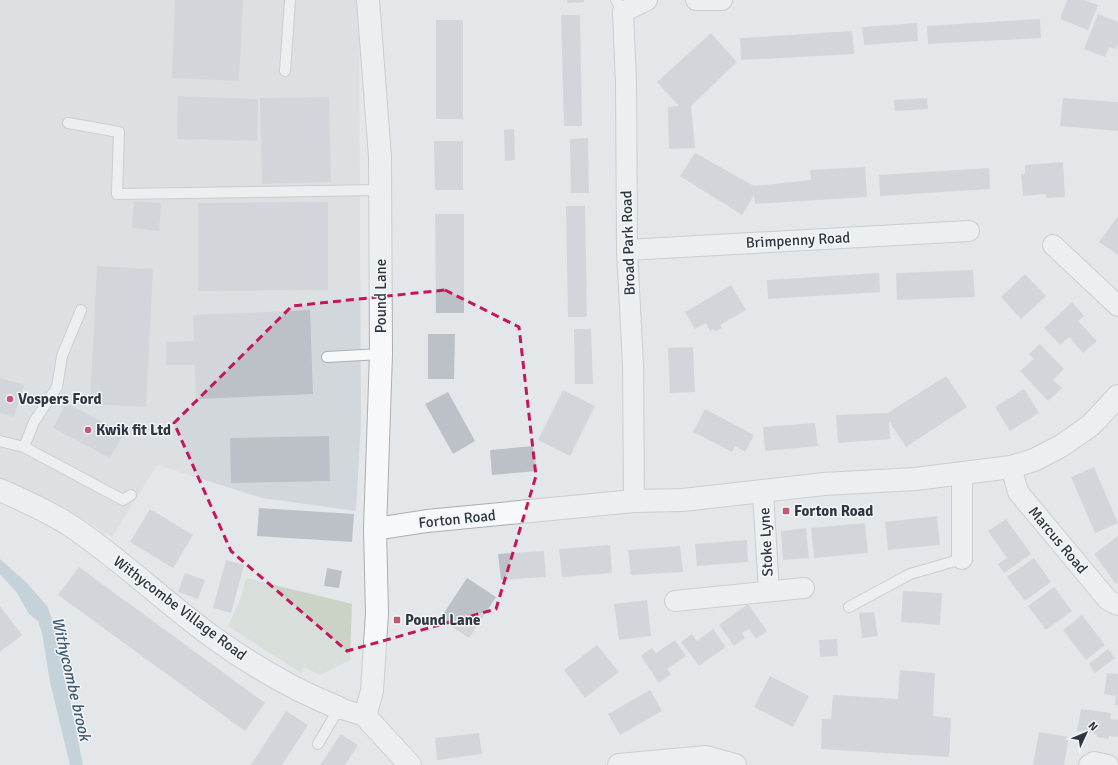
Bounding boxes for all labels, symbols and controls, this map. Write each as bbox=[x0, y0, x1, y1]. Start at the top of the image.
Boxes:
street label: Broad Park Road bbox=[617, 190, 639, 296]
street label: Brimpenny Road bbox=[745, 228, 851, 252]
street label: Pound Lane bbox=[372, 259, 390, 333]
place label: Vospers Ford bbox=[18, 390, 101, 408]
marker: Vospers Ford bbox=[5, 394, 15, 404]
place label: Kwik fit Ltd bbox=[96, 421, 171, 439]
marker: Kwik fit Ltd bbox=[83, 425, 93, 435]
place label: Forton Road bbox=[794, 502, 873, 520]
street label: Marcus Road bbox=[1025, 503, 1091, 577]
street label: Forton Road bbox=[418, 506, 497, 532]
marker: Forton Road bbox=[781, 506, 791, 516]
street label: Stoke Lyne bbox=[755, 507, 777, 577]
street label: Withycombe Village Road bbox=[110, 552, 250, 664]
place label: Pound Lane bbox=[405, 611, 480, 629]
water label: Withycombe brook bbox=[47, 615, 95, 745]
marker: Pound Lane bbox=[392, 615, 402, 625]
north arrow bbox=[1066, 713, 1106, 753]
text: N bbox=[1085, 719, 1100, 734]

